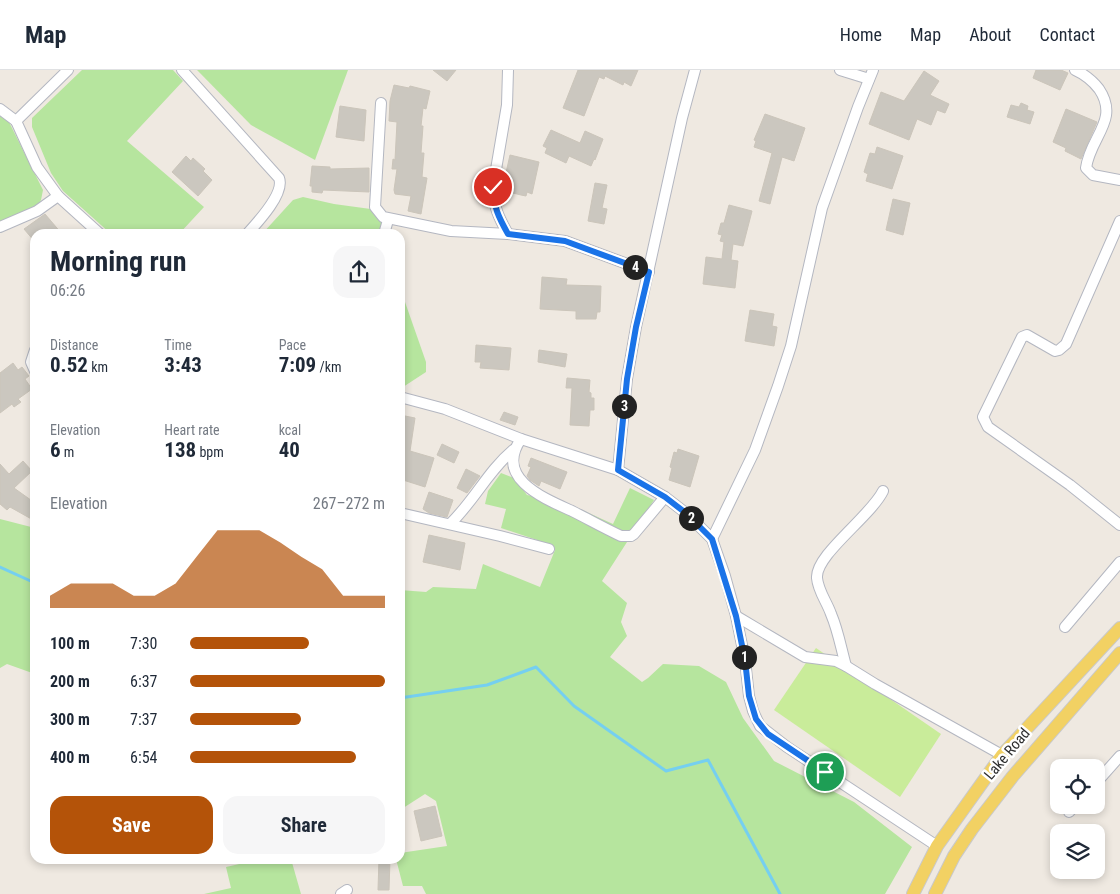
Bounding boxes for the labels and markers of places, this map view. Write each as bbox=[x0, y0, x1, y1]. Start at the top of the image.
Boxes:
pin bbox=[472, 166, 514, 208]
pin: 4 bbox=[622, 254, 648, 280]
pin: 3 bbox=[612, 394, 636, 418]
pin: 2 bbox=[678, 506, 704, 530]
pin: 1 bbox=[732, 644, 756, 670]
pin bbox=[804, 751, 846, 793]

